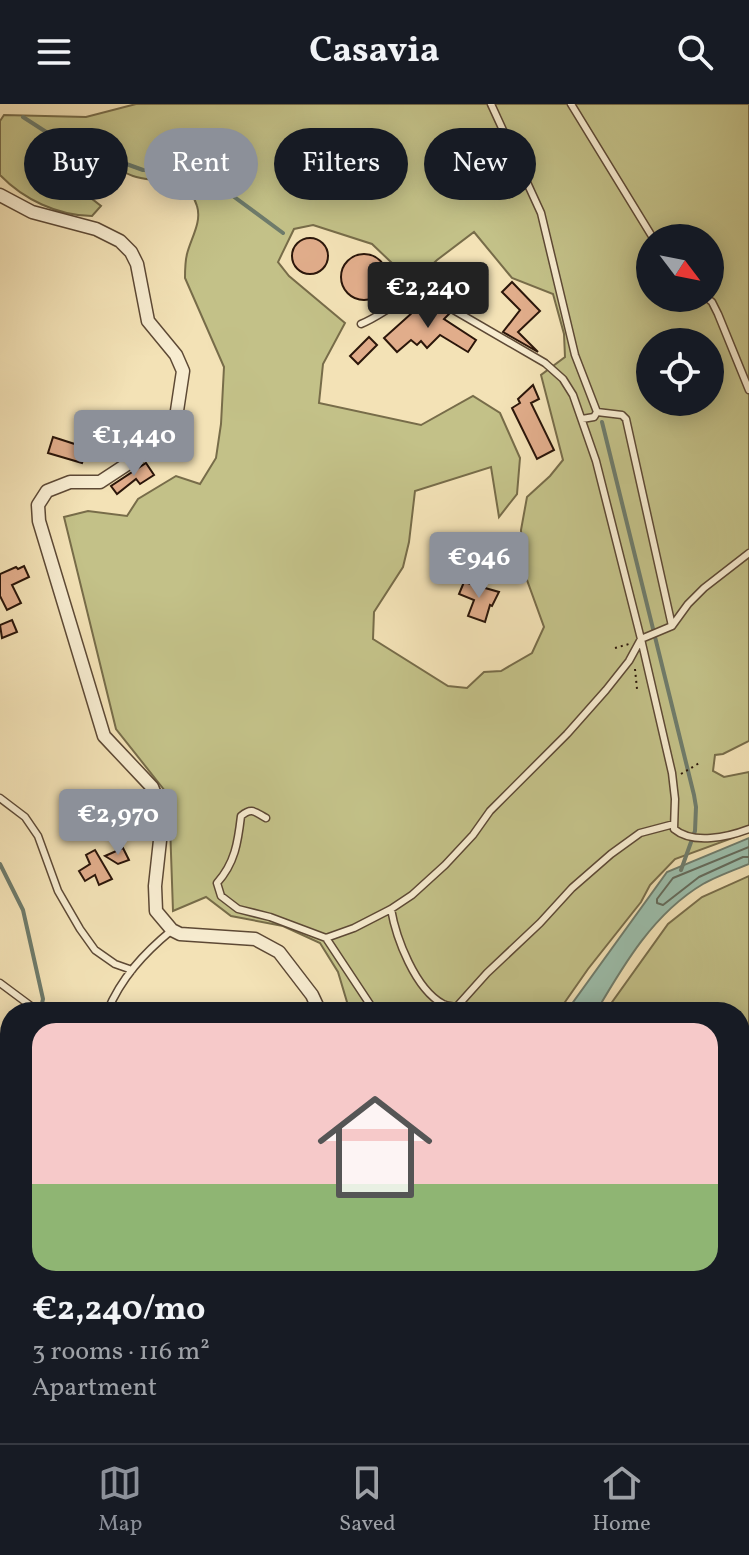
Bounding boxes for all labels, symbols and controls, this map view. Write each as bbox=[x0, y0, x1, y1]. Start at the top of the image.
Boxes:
text: Casavia bbox=[309, 27, 440, 77]
icon: menu bbox=[32, 30, 76, 74]
icon: search bbox=[673, 30, 717, 74]
chip: Buy bbox=[24, 128, 128, 200]
chip: Rent bbox=[144, 128, 258, 200]
chip: Filters bbox=[274, 128, 408, 200]
chip: New bbox=[424, 128, 536, 200]
north arrow bbox=[636, 224, 724, 312]
map controls bbox=[636, 224, 724, 416]
pin: €2,240 bbox=[363, 262, 493, 330]
text: €2,240 bbox=[386, 270, 470, 306]
button: locate bbox=[636, 328, 724, 416]
pin: €1,440 bbox=[69, 410, 199, 478]
text: €1,440 bbox=[92, 418, 176, 454]
pin: €946 bbox=[432, 532, 526, 600]
text: €946 bbox=[448, 540, 510, 576]
pin: €2,970 bbox=[53, 789, 183, 857]
text: €2,970 bbox=[77, 797, 159, 833]
icon: home bbox=[303, 1075, 447, 1219]
text: €2,240/mo bbox=[32, 1287, 205, 1334]
text: 3 rooms · 116 m² bbox=[32, 1334, 210, 1370]
text: Apartment bbox=[32, 1370, 157, 1406]
tab: Map bbox=[98, 1461, 142, 1540]
tab: Saved bbox=[339, 1461, 396, 1540]
tab: Home bbox=[592, 1461, 651, 1540]

